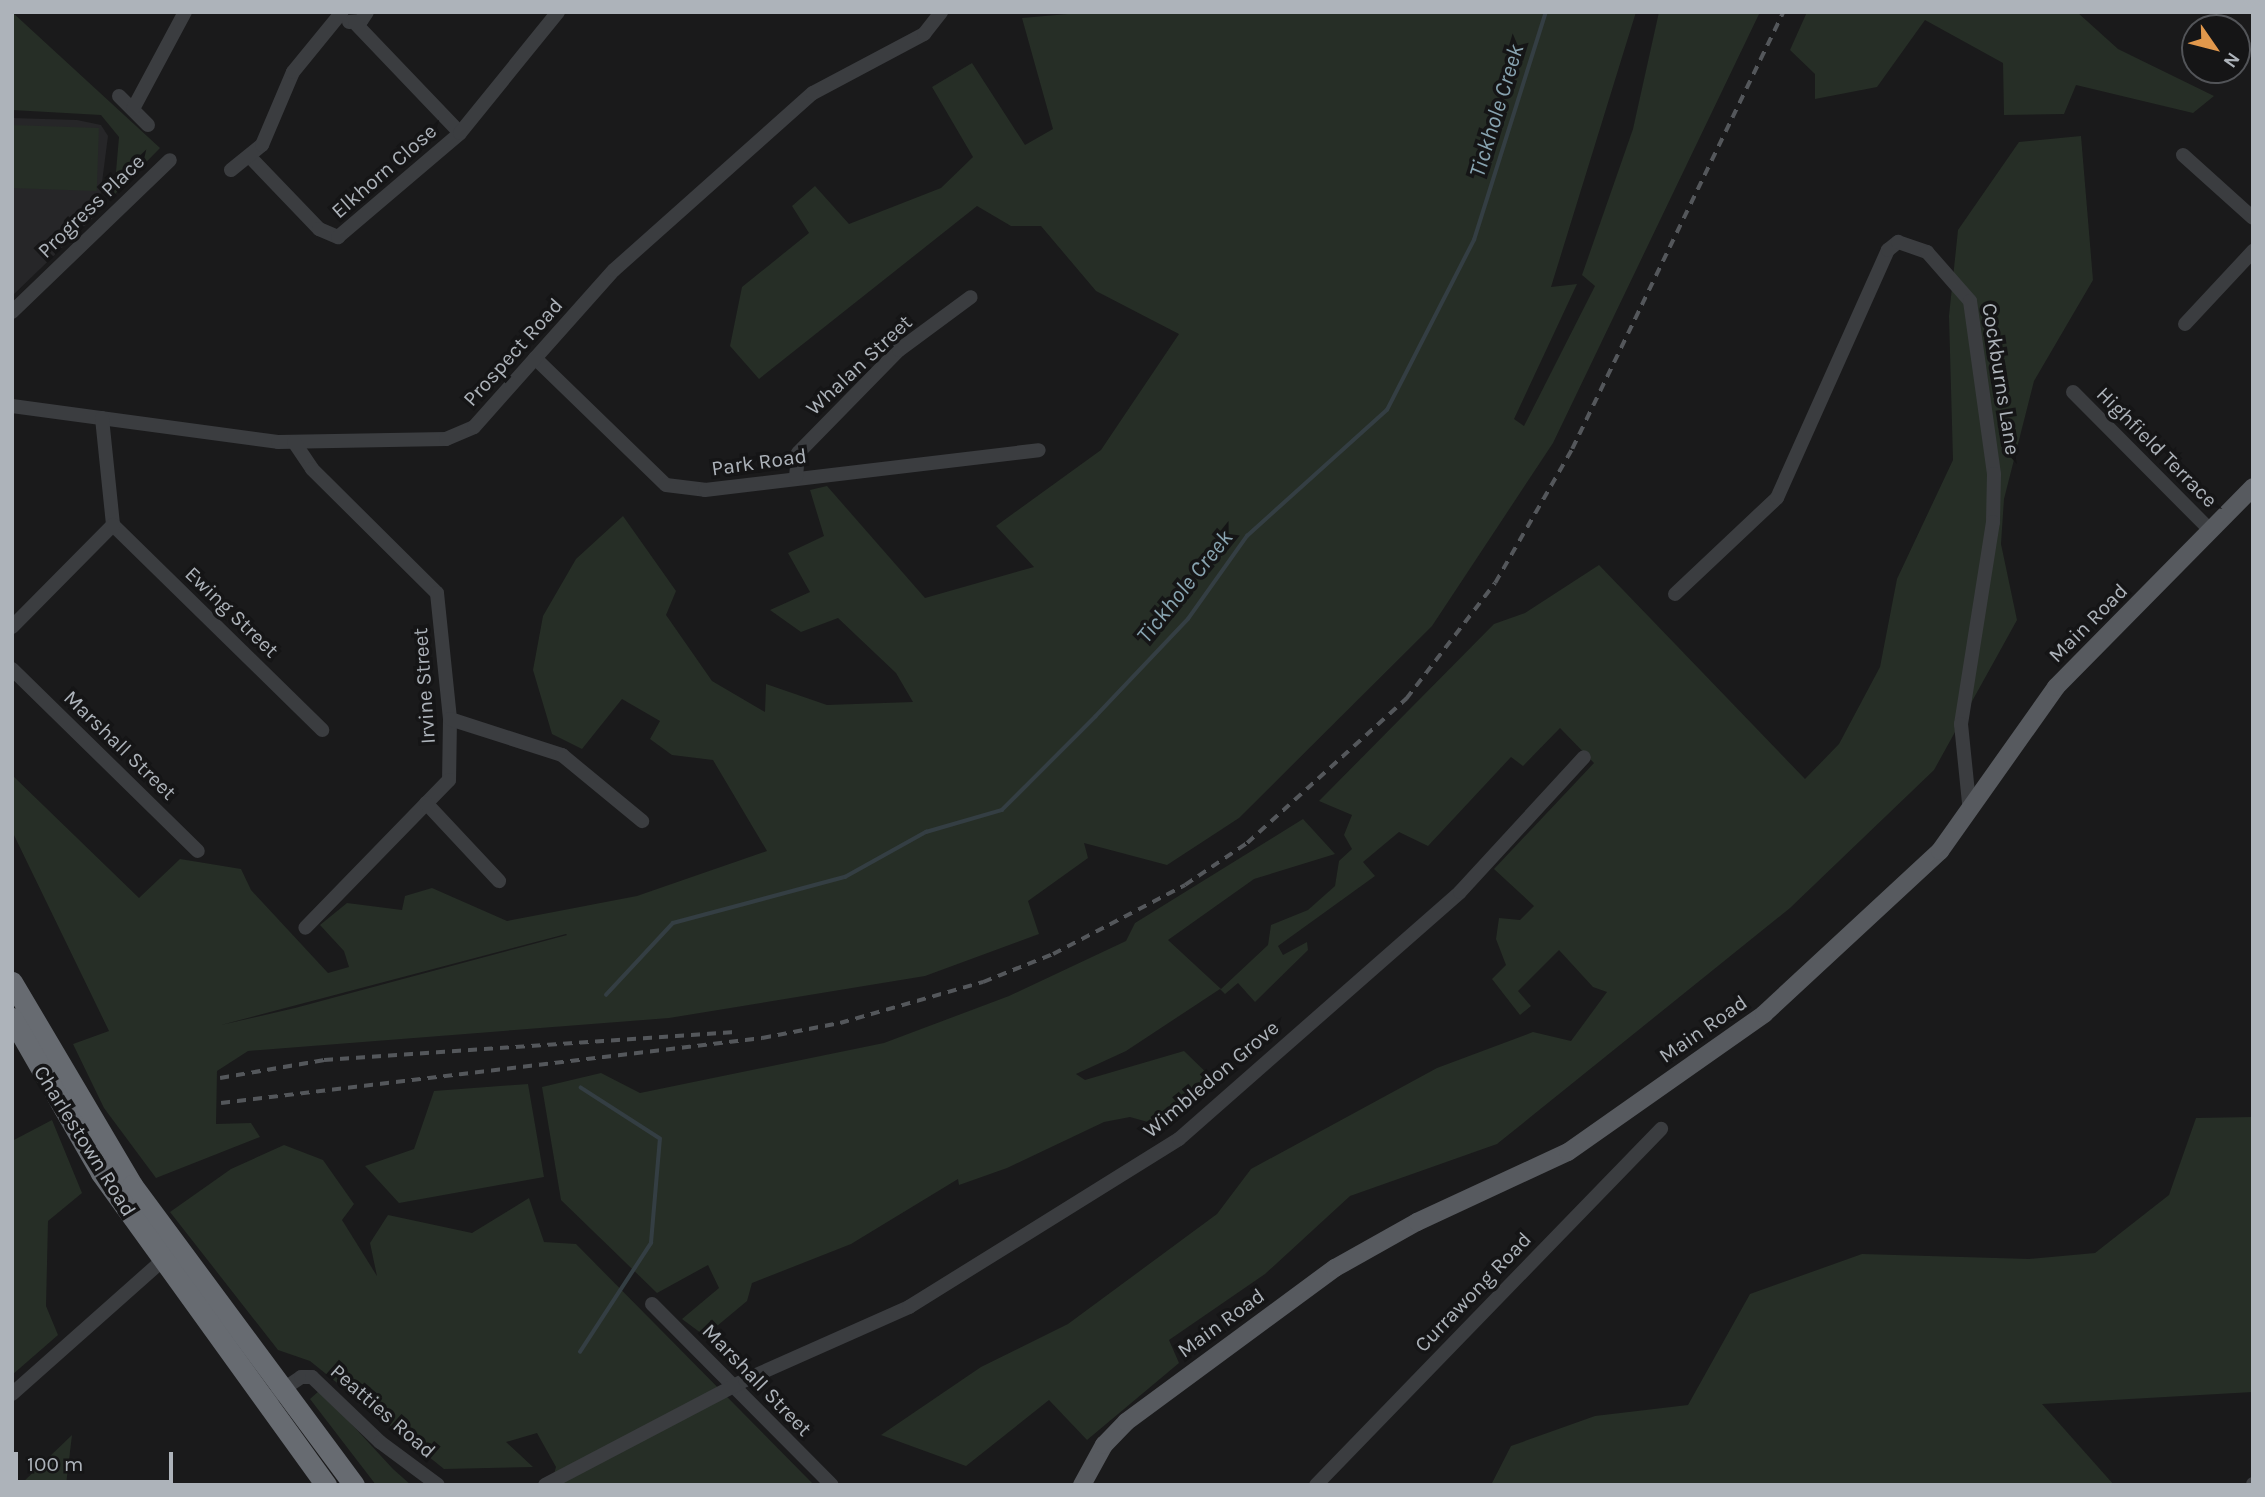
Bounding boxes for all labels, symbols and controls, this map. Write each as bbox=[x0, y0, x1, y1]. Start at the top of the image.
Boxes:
north arrow bbox=[2181, 14, 2251, 84]
water label: Tickhole Creek bbox=[1464, 41, 1530, 181]
text: N bbox=[2219, 48, 2244, 72]
street label: Elkhorn Close bbox=[326, 119, 442, 223]
street label: Progress Place bbox=[32, 149, 150, 263]
street label: Prospect Road bbox=[458, 293, 568, 411]
street label: Cockburns Lane bbox=[1977, 301, 2025, 457]
street label: Whalan Street bbox=[801, 309, 917, 421]
street label: Highfield Terrace bbox=[2091, 381, 2223, 513]
street label: Park Road bbox=[710, 443, 808, 481]
water label: Tickhole Creek bbox=[1131, 525, 1239, 649]
street label: Ewing Street bbox=[180, 561, 284, 663]
street label: Main Road bbox=[2043, 578, 2133, 668]
street label: Irvine Street bbox=[407, 627, 441, 745]
street label: Marshall Street bbox=[59, 685, 181, 805]
street label: Main Road bbox=[1654, 990, 1752, 1068]
street label: Wimbledon Grove bbox=[1138, 1015, 1284, 1143]
street label: Charlestown Road bbox=[28, 1061, 142, 1221]
street label: Currawong Road bbox=[1409, 1227, 1537, 1357]
street label: Main Road bbox=[1172, 1283, 1270, 1363]
street label: Marshall Street bbox=[697, 1319, 817, 1441]
street label: Peatties Road bbox=[325, 1358, 441, 1464]
scale bar bbox=[18, 1438, 177, 1482]
text: 100 m bbox=[27, 1452, 84, 1476]

